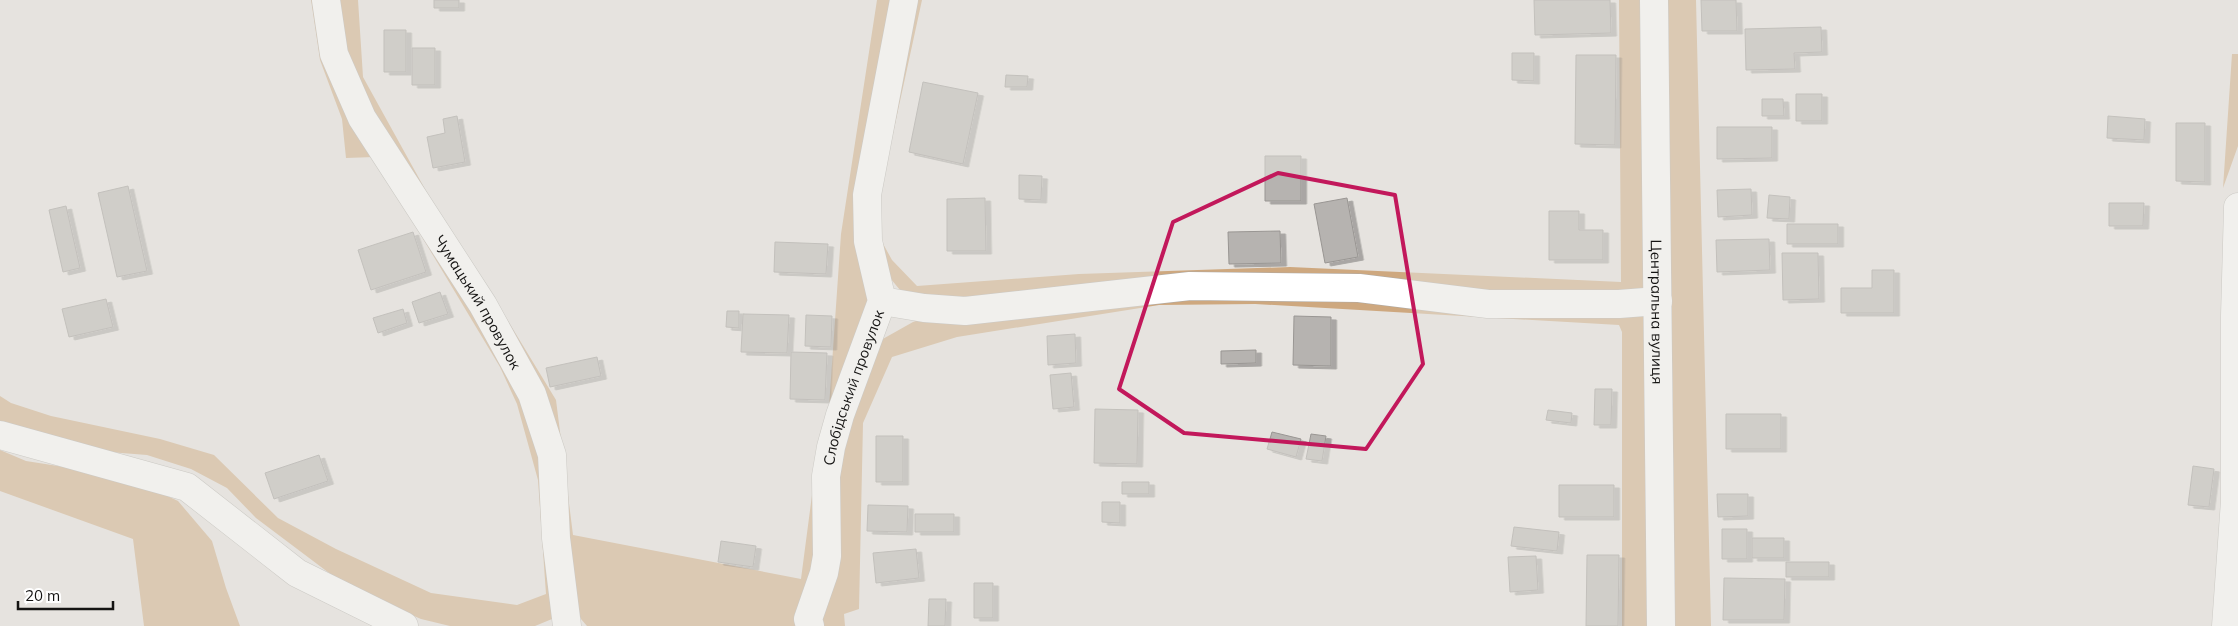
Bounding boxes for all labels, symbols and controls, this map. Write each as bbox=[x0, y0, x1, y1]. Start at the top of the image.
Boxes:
street label: Чумацький провулок bbox=[431, 231, 526, 373]
street label: Центральна вулиця bbox=[1647, 239, 1668, 385]
street label: Слобідський провулок bbox=[819, 306, 888, 467]
scale bar bbox=[18, 578, 112, 610]
text: 20 m bbox=[25, 586, 60, 605]

